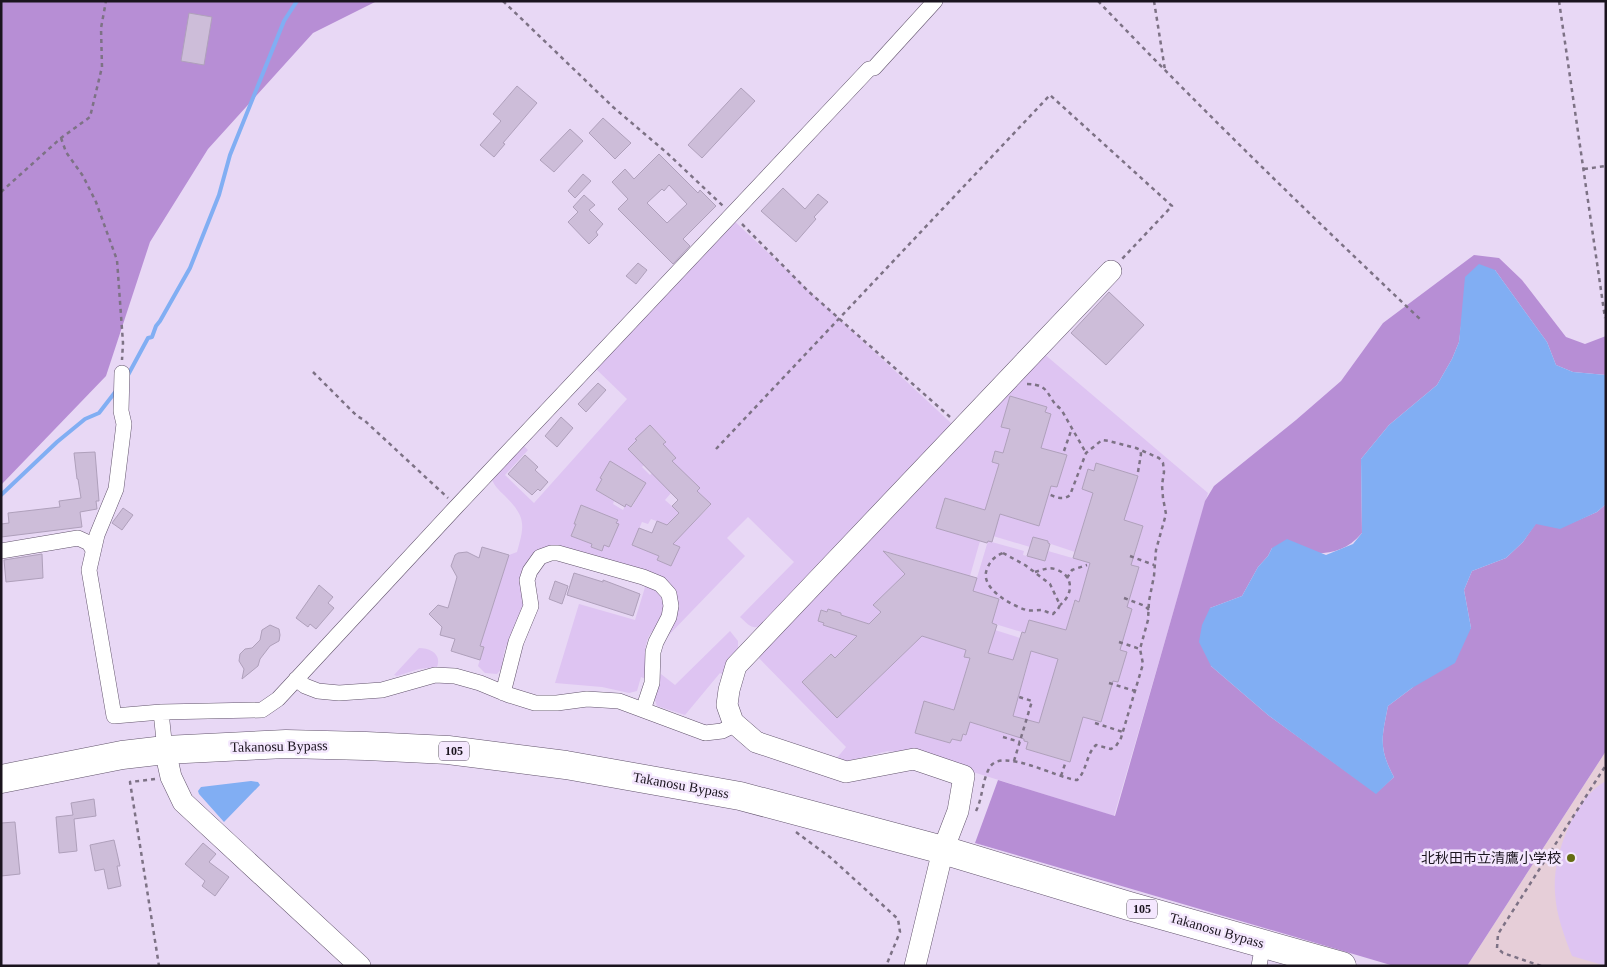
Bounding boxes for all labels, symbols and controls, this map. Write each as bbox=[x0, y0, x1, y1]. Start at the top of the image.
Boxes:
street label: Takanosu Bypass bbox=[230, 738, 328, 755]
road number: 105 bbox=[439, 741, 469, 760]
street label: Takanosu Bypass bbox=[632, 770, 730, 801]
place label: 北秋田市立清鷹小学校 bbox=[1421, 850, 1561, 866]
marker: 北秋田市立清鷹小学校 bbox=[1565, 852, 1577, 864]
road number: 105 bbox=[1127, 900, 1157, 919]
street label: Takanosu Bypass bbox=[1168, 910, 1266, 951]

